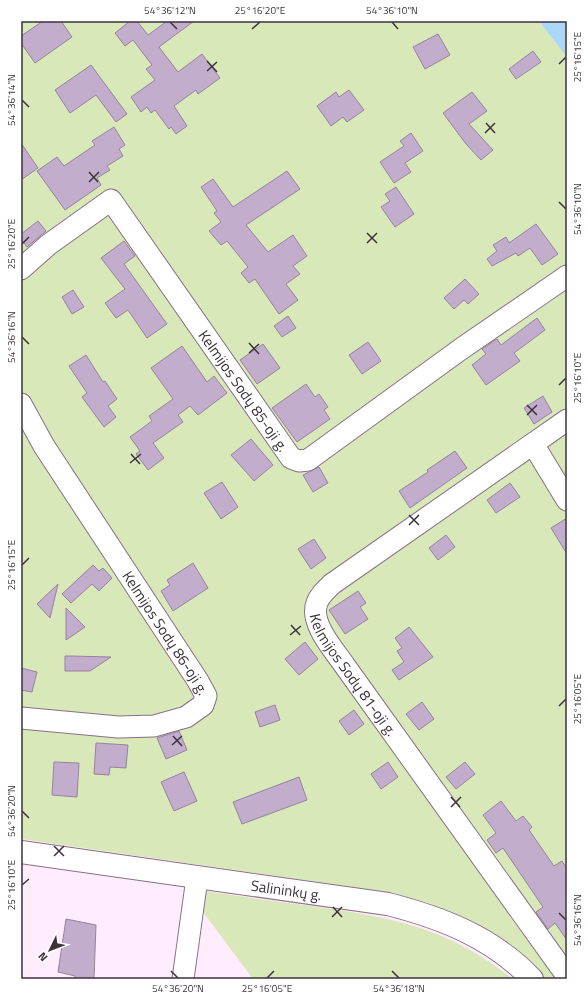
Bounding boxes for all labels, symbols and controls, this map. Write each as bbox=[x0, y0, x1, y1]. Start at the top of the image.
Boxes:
text: 54°36'12"N bbox=[144, 3, 196, 18]
text: 25°16'20"E bbox=[235, 3, 286, 18]
text: 54°36'10"N bbox=[366, 3, 418, 18]
text: 25°16'15"E bbox=[570, 31, 585, 82]
text: 54°36'14"N bbox=[4, 74, 19, 126]
text: 54°36'10"N bbox=[570, 183, 585, 235]
text: 25°16'20"E bbox=[4, 218, 19, 269]
text: 54°36'16"N bbox=[4, 311, 19, 363]
street label: Kelmijos Sodų 85-oji g. bbox=[193, 325, 295, 456]
text: 25°16'10"E bbox=[570, 352, 585, 403]
text: 25°16'15"E bbox=[4, 539, 19, 590]
street label: Kelmijos Sodų 86-oji g. bbox=[117, 566, 215, 699]
street label: Kelmijos Sodų 81-oji g. bbox=[304, 611, 403, 741]
text: 25°16'05"E bbox=[570, 673, 585, 724]
text: 54°36'20"N bbox=[4, 785, 19, 837]
text: 25°16'10"E bbox=[4, 859, 19, 910]
street label: Salininkų g. bbox=[249, 873, 323, 906]
text: 54°36'16"N bbox=[570, 894, 585, 946]
north arrow bbox=[30, 930, 70, 970]
text: N bbox=[34, 949, 51, 965]
text: 54°36'20"N bbox=[152, 981, 204, 996]
text: 25°16'05"E bbox=[242, 981, 293, 996]
text: 54°36'18"N bbox=[373, 981, 425, 996]

